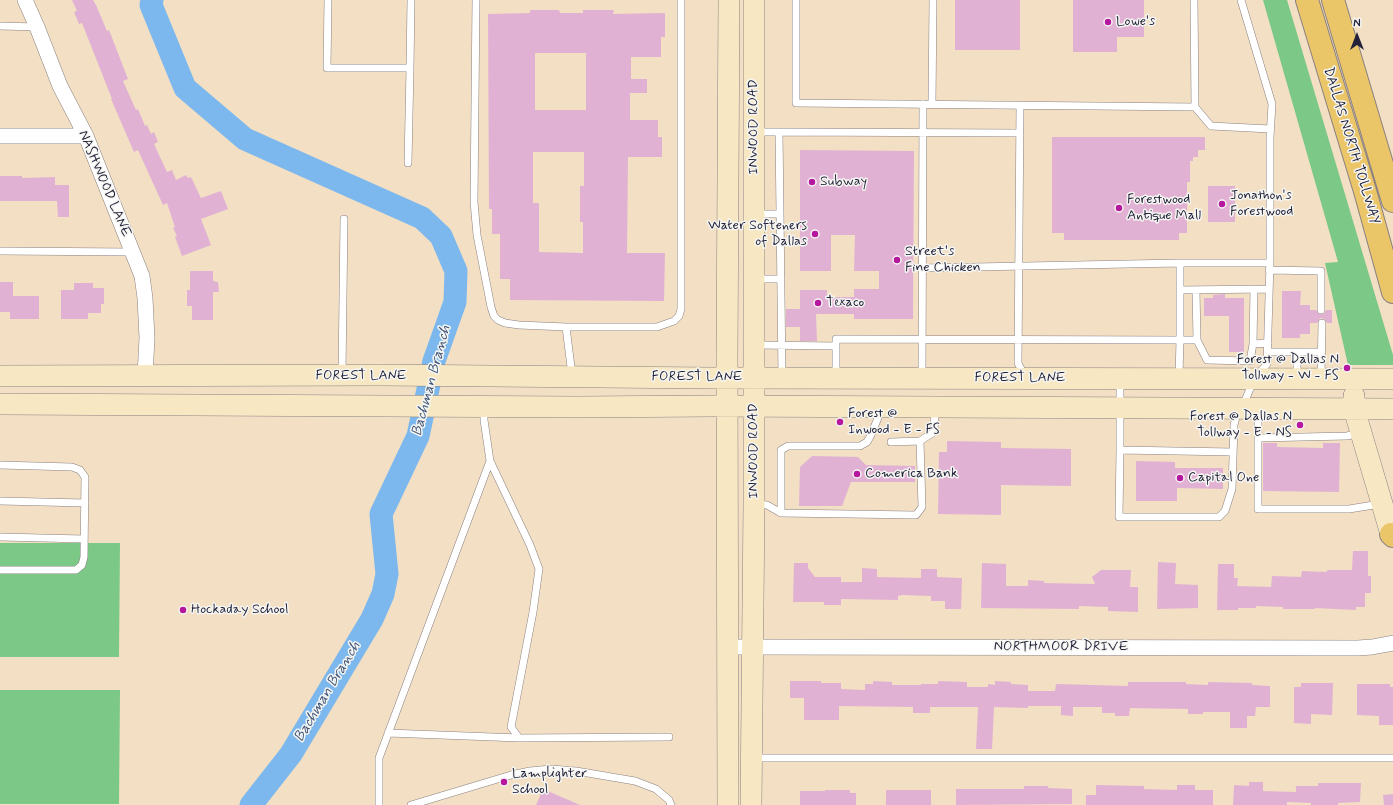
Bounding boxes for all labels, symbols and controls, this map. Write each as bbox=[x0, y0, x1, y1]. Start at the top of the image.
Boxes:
place label: Lowe's bbox=[1116, 14, 1155, 30]
north arrow bbox=[1337, 16, 1377, 56]
marker: Lowe's bbox=[1103, 17, 1113, 27]
text: N bbox=[1353, 17, 1361, 31]
street label: DALLAS NORTH TOLLWAY bbox=[1319, 65, 1383, 227]
street label: INWOOD ROAD bbox=[746, 79, 762, 175]
street label: NASHWOOD LANE bbox=[74, 128, 134, 240]
place label: Subway bbox=[820, 174, 867, 190]
marker: Subway bbox=[807, 177, 817, 187]
place label: Jonathon's Forestwood bbox=[1230, 188, 1293, 220]
place label: Forestwood Antique Mall bbox=[1127, 192, 1201, 224]
marker: Jonathon's Forestwood bbox=[1217, 199, 1227, 209]
marker: Forestwood Antique Mall bbox=[1114, 203, 1124, 213]
place label: Water Softeners of Dallas bbox=[708, 218, 807, 250]
marker: Water Softeners of Dallas bbox=[810, 229, 820, 239]
place label: Street's Fine Chicken bbox=[905, 244, 981, 276]
marker: Street's Fine Chicken bbox=[892, 255, 902, 265]
place label: Texaco bbox=[826, 295, 864, 311]
marker: Texaco bbox=[813, 298, 823, 308]
water label: Bachman Branch bbox=[409, 324, 455, 438]
place label: Forest @ Dallas N Tollway - W - FS bbox=[1237, 352, 1339, 384]
marker: Forest @ Dallas N Tollway - W - FS bbox=[1342, 363, 1352, 373]
street label: FOREST LANE bbox=[315, 368, 407, 384]
street label: FOREST LANE bbox=[651, 369, 743, 385]
street label: FOREST LANE bbox=[974, 370, 1066, 386]
street label: INWOOD ROAD bbox=[746, 403, 762, 499]
place label: Forest @ Inwood - E - FS bbox=[848, 406, 940, 438]
place label: Forest @ Dallas N Tollway - E - NS bbox=[1190, 409, 1292, 442]
marker: Forest @ Inwood - E - FS bbox=[835, 417, 845, 427]
marker: Forest @ Dallas N Tollway - E - NS bbox=[1295, 420, 1305, 430]
place label: Comerica Bank bbox=[865, 466, 958, 482]
marker: Comerica Bank bbox=[852, 469, 862, 479]
place label: Capital One bbox=[1188, 470, 1259, 486]
marker: Capital One bbox=[1175, 473, 1185, 483]
place label: Hockaday School bbox=[191, 602, 288, 618]
marker: Hockaday School bbox=[178, 605, 188, 615]
water label: Bachman Branch bbox=[291, 639, 365, 745]
street label: NORTHMOOR DRIVE bbox=[994, 639, 1128, 655]
place label: Lamplighter School bbox=[512, 766, 587, 798]
marker: Lamplighter School bbox=[499, 777, 509, 787]

